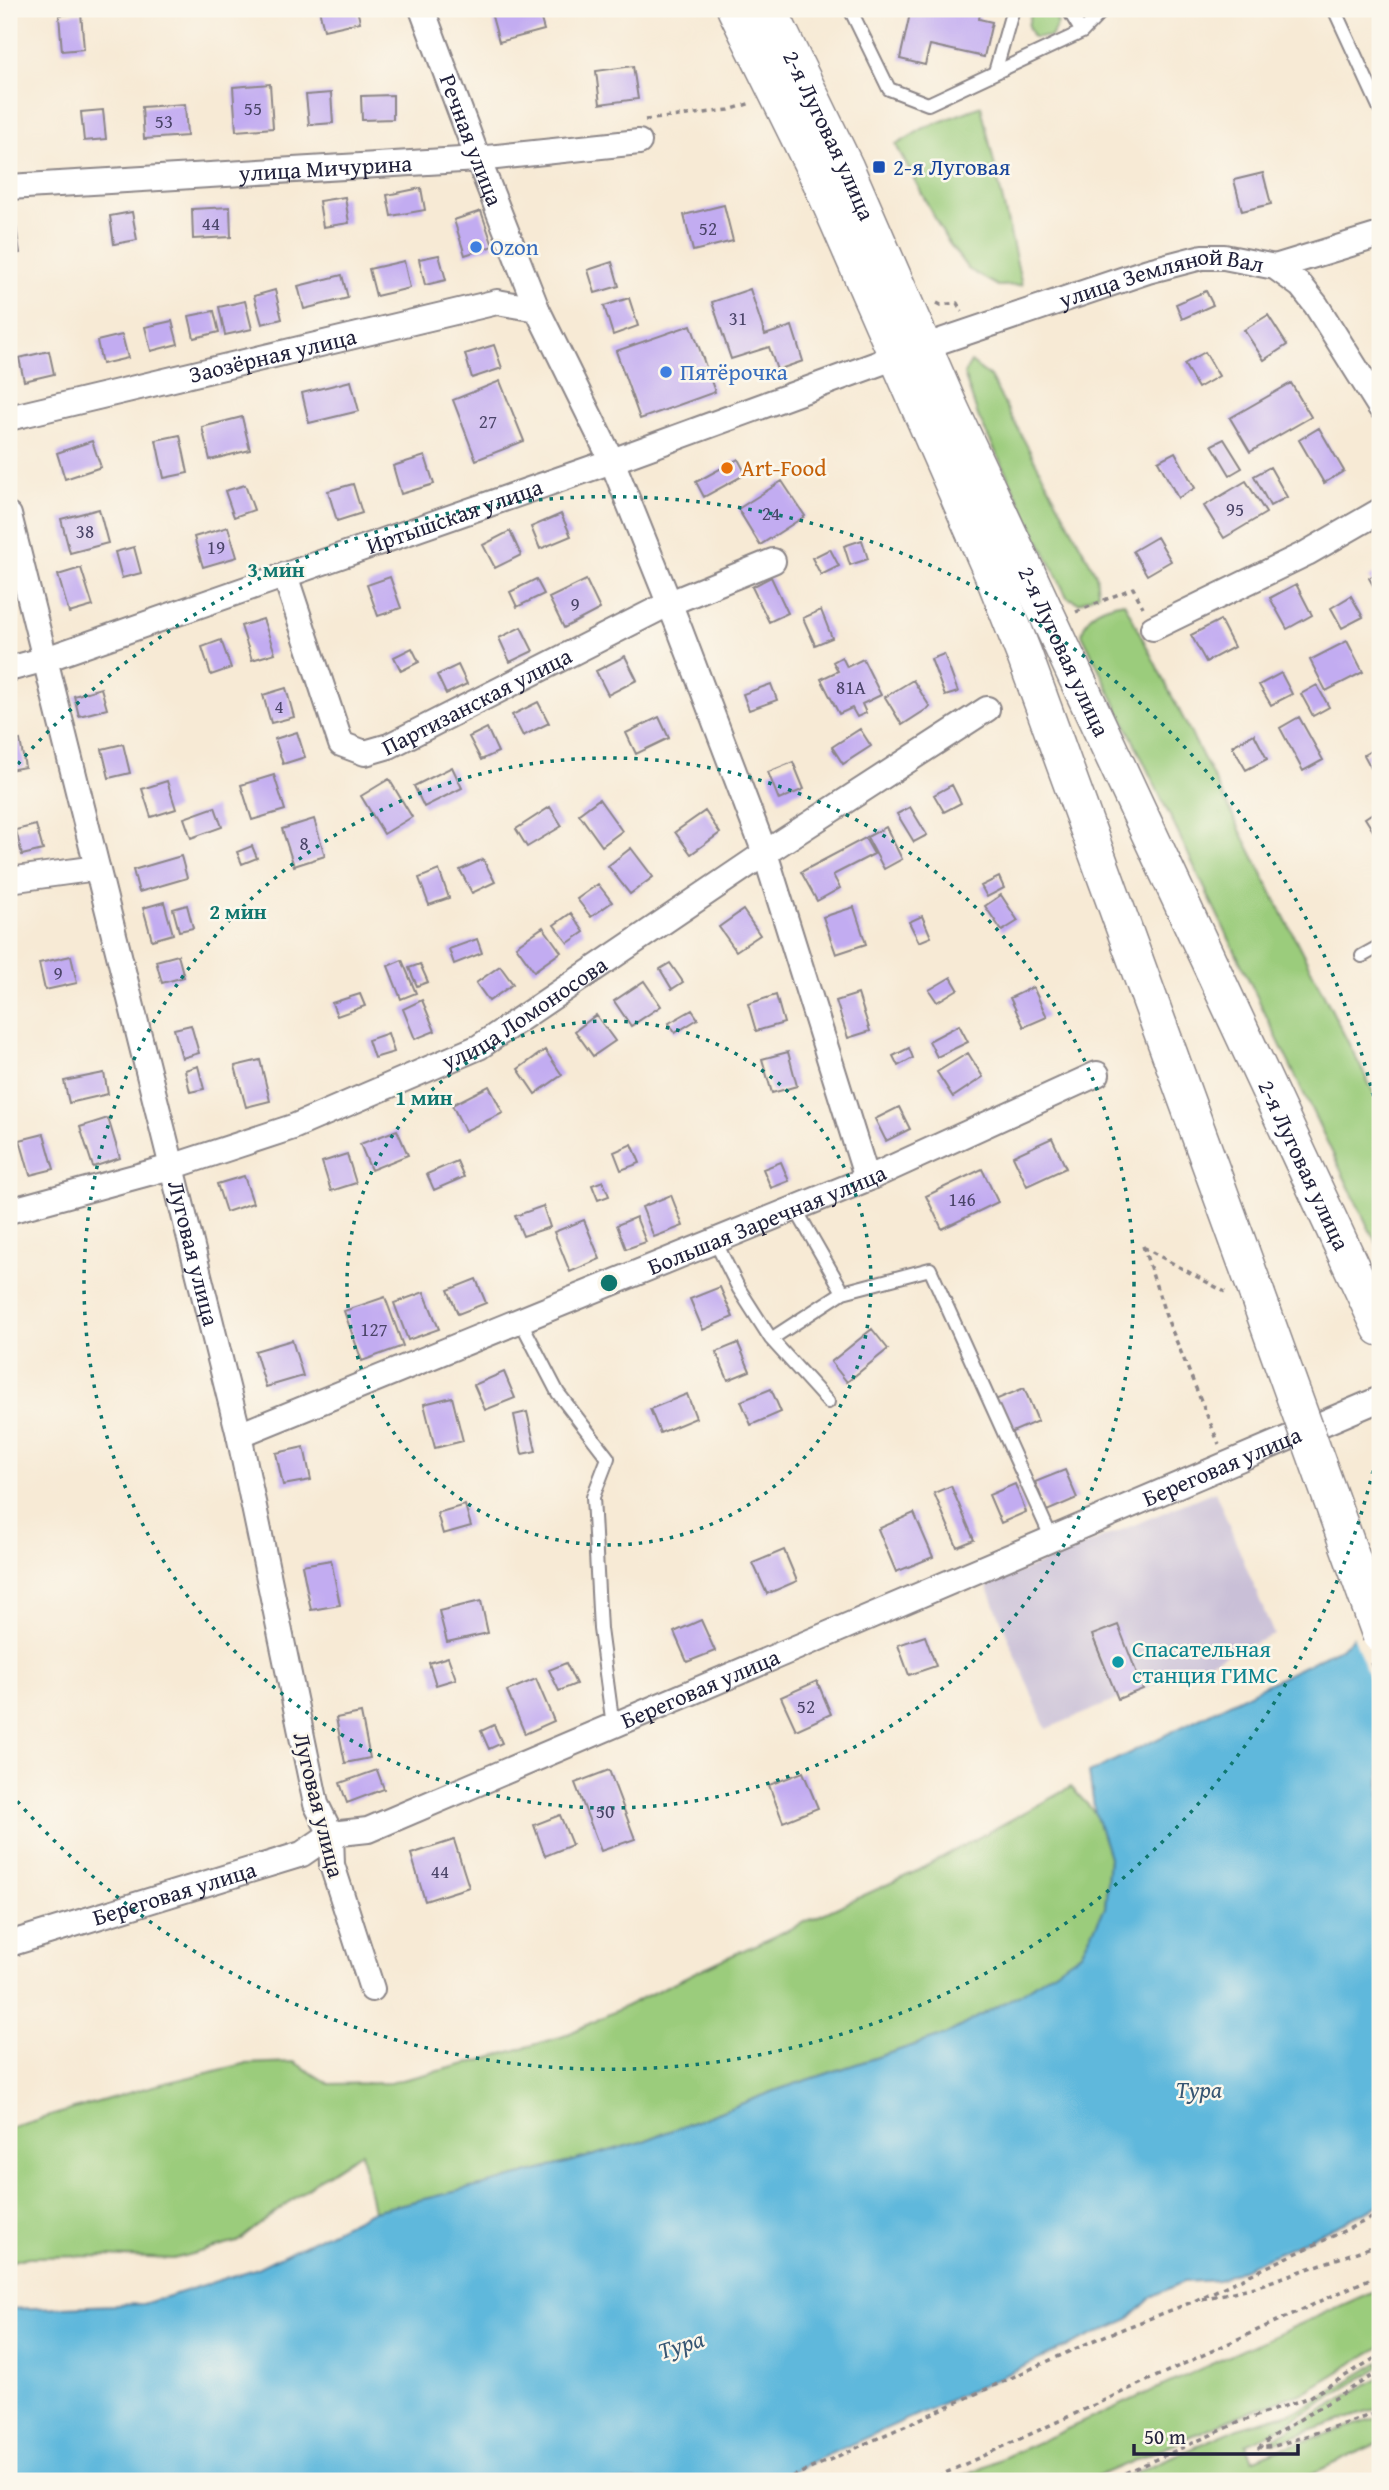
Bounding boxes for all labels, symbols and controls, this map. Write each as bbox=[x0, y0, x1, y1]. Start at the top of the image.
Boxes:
street label: 2-я Луговая улица bbox=[775, 45, 884, 225]
street label: Речная улица bbox=[432, 69, 512, 211]
house number: 55 bbox=[244, 94, 262, 122]
house number: 53 bbox=[155, 107, 173, 135]
street label: улица Мичурина bbox=[237, 146, 413, 189]
place label: 2-я Луговая bbox=[893, 150, 1011, 183]
marker: 2-я Луговая bbox=[871, 159, 887, 175]
house number: 44 bbox=[202, 209, 220, 237]
house number: 52 bbox=[699, 214, 717, 242]
place label: Ozon bbox=[490, 230, 539, 263]
marker: Ozon bbox=[468, 239, 484, 255]
street label: улица Земляной Вал bbox=[1053, 240, 1267, 316]
house number: 31 bbox=[729, 304, 747, 332]
street label: Заозёрная улица bbox=[186, 319, 360, 391]
place label: Пятёрочка bbox=[680, 355, 788, 388]
marker: Пятёрочка bbox=[658, 364, 674, 380]
house number: 27 bbox=[479, 407, 497, 435]
place label: Art-Food bbox=[741, 451, 827, 484]
marker: Art-Food bbox=[719, 460, 735, 476]
street label: Иртышская улица bbox=[362, 470, 547, 562]
house number: 95 bbox=[1226, 495, 1244, 523]
house number: 24 bbox=[762, 499, 780, 527]
house number: 38 bbox=[76, 517, 94, 545]
house number: 19 bbox=[207, 533, 225, 561]
text: 3 мин bbox=[247, 554, 305, 585]
street label: 2-я Луговая улица bbox=[1011, 561, 1119, 742]
house number: 9 bbox=[570, 590, 580, 618]
street label: Партизанская улица bbox=[376, 639, 577, 763]
house number: 81А bbox=[836, 673, 866, 701]
house number: 4 bbox=[274, 692, 284, 720]
house number: 8 bbox=[299, 829, 309, 857]
text: 2 мин bbox=[209, 896, 267, 927]
street label: улица Ломоносова bbox=[435, 948, 614, 1078]
house number: 9 bbox=[53, 959, 63, 987]
street label: 2-я Луговая улица bbox=[1250, 1074, 1358, 1256]
text: 1 мин bbox=[395, 1082, 453, 1113]
street label: Большая Заречная улица bbox=[642, 1155, 891, 1283]
street label: Луговая улица bbox=[160, 1177, 228, 1329]
house number: 146 bbox=[948, 1185, 976, 1213]
centre of rings bbox=[597, 1271, 621, 1295]
house number: 127 bbox=[360, 1315, 388, 1343]
street label: Береговая улица bbox=[1137, 1417, 1306, 1514]
place label: Спасательная станция ГИМС bbox=[1132, 1632, 1278, 1691]
street label: Береговая улица bbox=[615, 1640, 785, 1736]
marker: Спасательная станция ГИМС bbox=[1110, 1654, 1126, 1670]
house number: 52 bbox=[797, 1692, 815, 1720]
street label: Луговая улица bbox=[285, 1729, 353, 1881]
house number: 50 bbox=[596, 1797, 614, 1825]
street label: Береговая улица bbox=[88, 1852, 260, 1933]
house number: 44 bbox=[431, 1857, 449, 1885]
water label: Тура bbox=[1176, 2072, 1222, 2107]
water label: Тура bbox=[654, 2321, 708, 2368]
scale bar bbox=[1134, 2413, 1298, 2457]
text: 50 m bbox=[1144, 2421, 1186, 2452]

